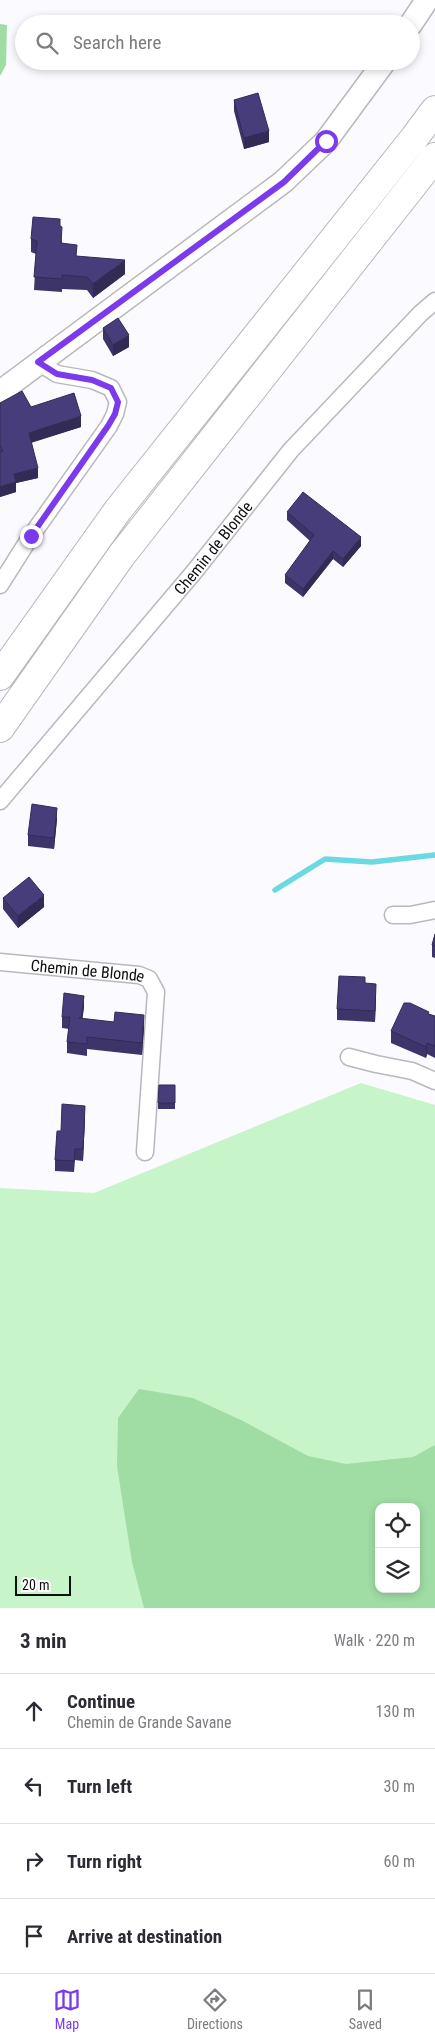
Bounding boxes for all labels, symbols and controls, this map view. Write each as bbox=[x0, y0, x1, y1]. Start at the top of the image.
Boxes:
search box bbox=[15, 15, 420, 70]
icon: search bbox=[33, 29, 61, 57]
text: Search here bbox=[73, 31, 161, 54]
route start bbox=[315, 130, 338, 153]
street label: Chemin de Blonde bbox=[170, 497, 256, 598]
route end bbox=[20, 525, 43, 548]
street label: Chemin de Blonde bbox=[30, 955, 148, 986]
map controls bbox=[375, 1503, 420, 1593]
button: locate bbox=[375, 1503, 420, 1548]
button: layers bbox=[375, 1548, 420, 1593]
scale bar bbox=[15, 1573, 71, 1596]
text: 20 m bbox=[22, 1577, 50, 1593]
text: 3 min bbox=[20, 1629, 67, 1653]
text: Walk · 220 m bbox=[334, 1631, 415, 1650]
text: Continue bbox=[67, 1690, 135, 1713]
icon: ahead bbox=[20, 1697, 48, 1725]
text: 130 m bbox=[376, 1702, 415, 1721]
text: Chemin de Grande Savane bbox=[67, 1713, 232, 1732]
icon: left bbox=[20, 1772, 48, 1800]
text: Turn left bbox=[67, 1775, 132, 1798]
text: 30 m bbox=[383, 1777, 415, 1796]
icon: right bbox=[20, 1847, 48, 1875]
text: Turn right bbox=[67, 1850, 142, 1873]
text: 60 m bbox=[383, 1852, 415, 1871]
icon: arrive bbox=[20, 1922, 48, 1950]
text: Arrive at destination bbox=[67, 1925, 222, 1948]
tab: Map bbox=[53, 1986, 81, 2032]
tab: Directions bbox=[187, 1986, 243, 2032]
tab: Saved bbox=[349, 1986, 382, 2032]

